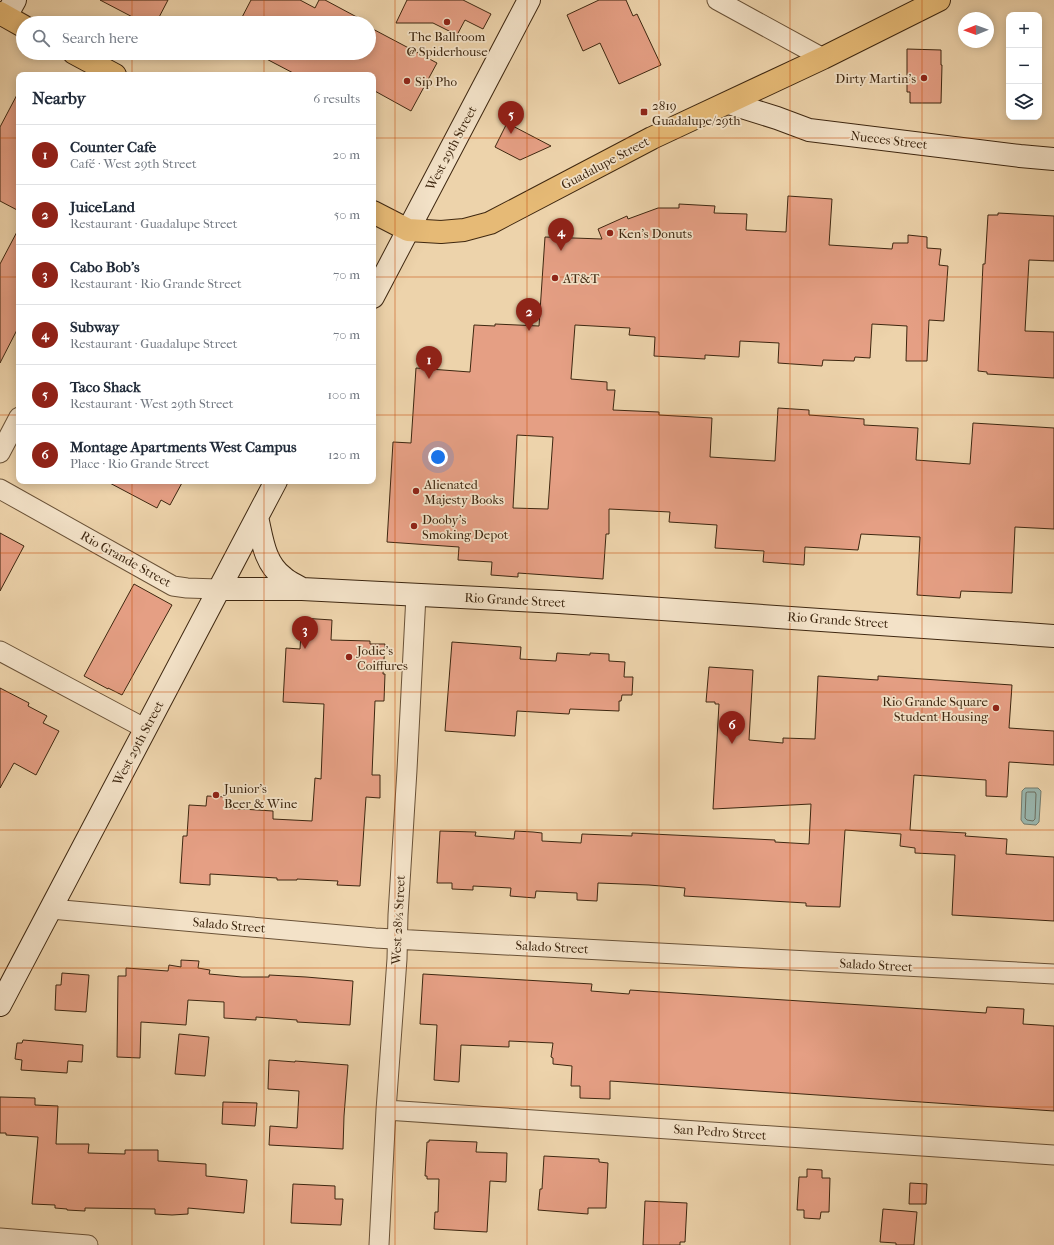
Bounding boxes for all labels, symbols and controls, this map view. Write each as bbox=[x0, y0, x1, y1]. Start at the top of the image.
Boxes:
north arrow bbox=[958, 12, 994, 48]
map controls bbox=[1006, 12, 1042, 120]
button: + bbox=[1006, 12, 1042, 48]
search box bbox=[16, 16, 376, 60]
marker: The Ballroom @ Spiderhouse bbox=[442, 17, 452, 27]
icon: search bbox=[30, 27, 52, 49]
text: Search here bbox=[62, 29, 138, 47]
place label: The Ballroom @ Spiderhouse bbox=[406, 29, 488, 59]
button: − bbox=[1006, 48, 1042, 84]
place label: Dirty Martin's bbox=[835, 71, 916, 86]
marker: Dirty Martin's bbox=[919, 73, 929, 83]
place label: Sip Pho bbox=[415, 74, 457, 89]
marker: Sip Pho bbox=[402, 76, 412, 86]
button: layers bbox=[1006, 84, 1042, 120]
text: Nearby bbox=[32, 88, 86, 108]
text: 6 results bbox=[313, 91, 360, 106]
place label: 2819 Guadalupe/29th bbox=[652, 98, 741, 128]
pin: 5 bbox=[498, 101, 524, 134]
street label: West 29th Street bbox=[422, 103, 480, 194]
marker: 2819 Guadalupe/29th bbox=[639, 107, 649, 117]
street label: Nueces Street bbox=[850, 128, 929, 152]
street label: Guadalupe Street bbox=[559, 133, 652, 192]
text: Counter Cafe bbox=[70, 138, 156, 156]
text: 1 bbox=[43, 147, 47, 162]
text: 20 m bbox=[333, 147, 360, 162]
text: Café · West 29th Street bbox=[70, 156, 197, 171]
text: JuiceLand bbox=[70, 198, 135, 216]
text: 2 bbox=[42, 207, 48, 222]
text: 50 m bbox=[334, 207, 360, 222]
text: Restaurant · Guadalupe Street bbox=[70, 216, 237, 231]
pin: 4 bbox=[548, 218, 574, 251]
place label: Ken's Donuts bbox=[618, 226, 692, 241]
marker: Ken's Donuts bbox=[605, 228, 615, 238]
text: Cabo Bob's bbox=[70, 258, 140, 276]
text: 3 bbox=[42, 267, 48, 282]
text: 70 m bbox=[333, 267, 360, 282]
place label: AT&T bbox=[562, 271, 600, 286]
marker: AT&T bbox=[550, 273, 560, 283]
text: Restaurant · Rio Grande Street bbox=[70, 276, 242, 291]
pin: 2 bbox=[516, 298, 542, 331]
text: Subway bbox=[70, 318, 119, 336]
text: 4 bbox=[41, 327, 49, 342]
text: 70 m bbox=[333, 327, 360, 342]
text: Restaurant · Guadalupe Street bbox=[70, 336, 237, 351]
pin: 1 bbox=[416, 346, 442, 379]
text: Taco Shack bbox=[70, 378, 141, 396]
text: 5 bbox=[42, 387, 48, 402]
text: 100 m bbox=[327, 387, 360, 402]
text: Restaurant · West 29th Street bbox=[70, 396, 233, 411]
text: Montage Apartments West Campus bbox=[70, 438, 297, 456]
text: 6 bbox=[41, 447, 49, 462]
text: 120 m bbox=[328, 447, 360, 462]
your location bbox=[428, 447, 448, 467]
text: Place · Rio Grande Street bbox=[70, 456, 209, 471]
place label: Alienated Majesty Books bbox=[423, 477, 504, 507]
marker: Alienated Majesty Books bbox=[411, 486, 421, 496]
place label: Dooby's Smoking Depot bbox=[422, 512, 509, 542]
marker: Dooby's Smoking Depot bbox=[409, 521, 419, 531]
street label: Rio Grande Street bbox=[78, 528, 174, 590]
street label: Rio Grande Street bbox=[464, 590, 566, 610]
street label: Rio Grande Street bbox=[787, 609, 889, 631]
pin: 3 bbox=[292, 616, 318, 649]
place label: Jodie's Coiffures bbox=[356, 643, 408, 673]
marker: Jodie's Coiffures bbox=[344, 652, 354, 662]
place label: Rio Grande Square Student Housing bbox=[882, 694, 989, 724]
street label: West 29th Street bbox=[109, 698, 167, 789]
marker: Rio Grande Square Student Housing bbox=[991, 703, 1001, 713]
pin: 6 bbox=[719, 711, 745, 744]
place label: Junior's Beer & Wine bbox=[223, 781, 298, 811]
marker: Junior's Beer & Wine bbox=[211, 790, 221, 800]
street label: West 28½ Street bbox=[388, 874, 408, 966]
street label: Salado Street bbox=[192, 914, 266, 936]
street label: Salado Street bbox=[515, 938, 589, 956]
street label: Salado Street bbox=[839, 956, 913, 974]
street label: San Pedro Street bbox=[673, 1121, 767, 1143]

